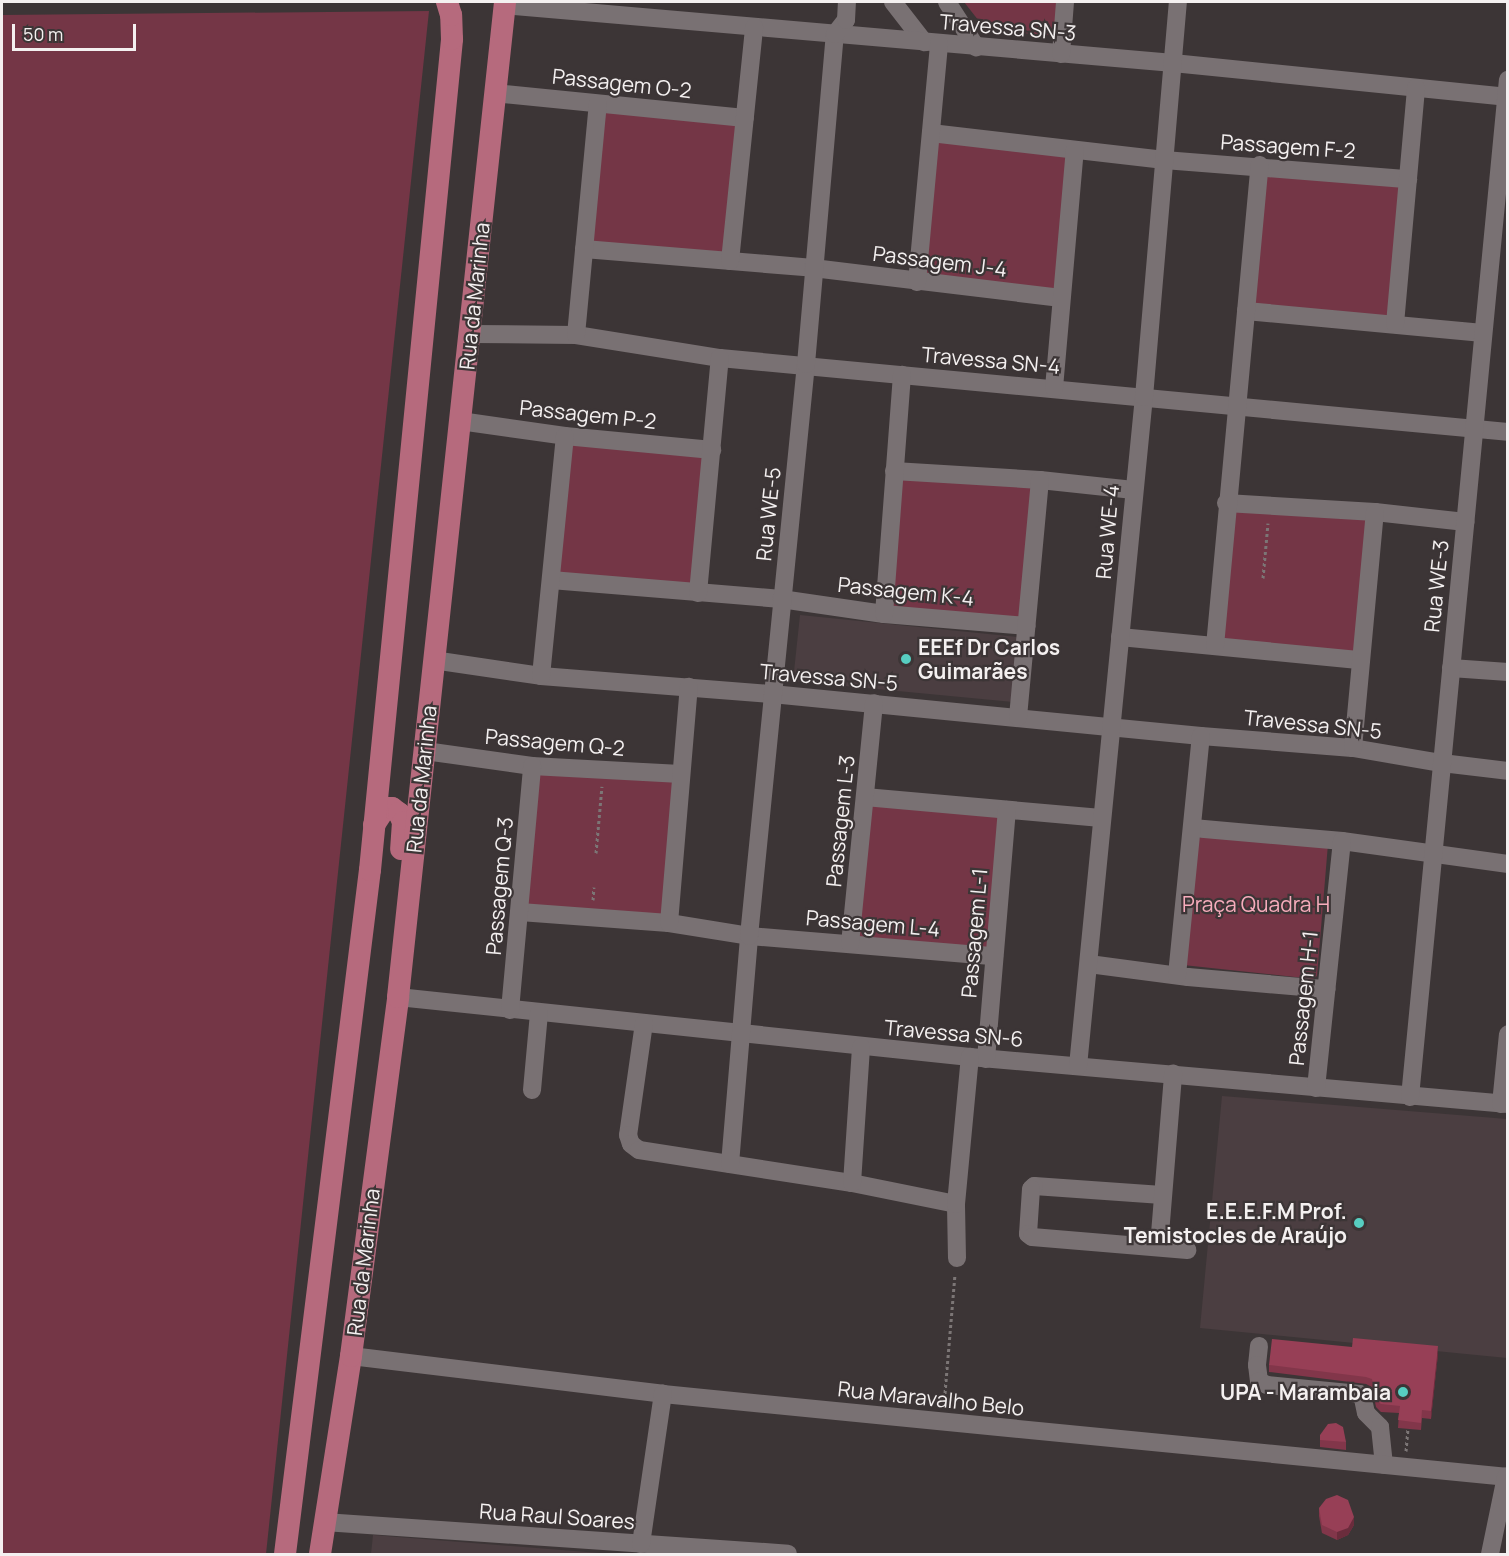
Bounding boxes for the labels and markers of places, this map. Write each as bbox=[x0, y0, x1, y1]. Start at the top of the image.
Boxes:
place label: EEEf Dr Carlos Guimarães bbox=[918, 634, 1060, 684]
marker: EEEf Dr Carlos Guimarães bbox=[899, 652, 913, 666]
place label: E.E.E.F.M Prof. Temistocles de Araújo bbox=[1124, 1198, 1347, 1248]
marker: E.E.E.F.M Prof. Temistocles de Araújo bbox=[1352, 1216, 1366, 1230]
place label: UPA - Marambaia bbox=[1220, 1379, 1391, 1405]
marker: UPA - Marambaia bbox=[1396, 1385, 1410, 1399]

